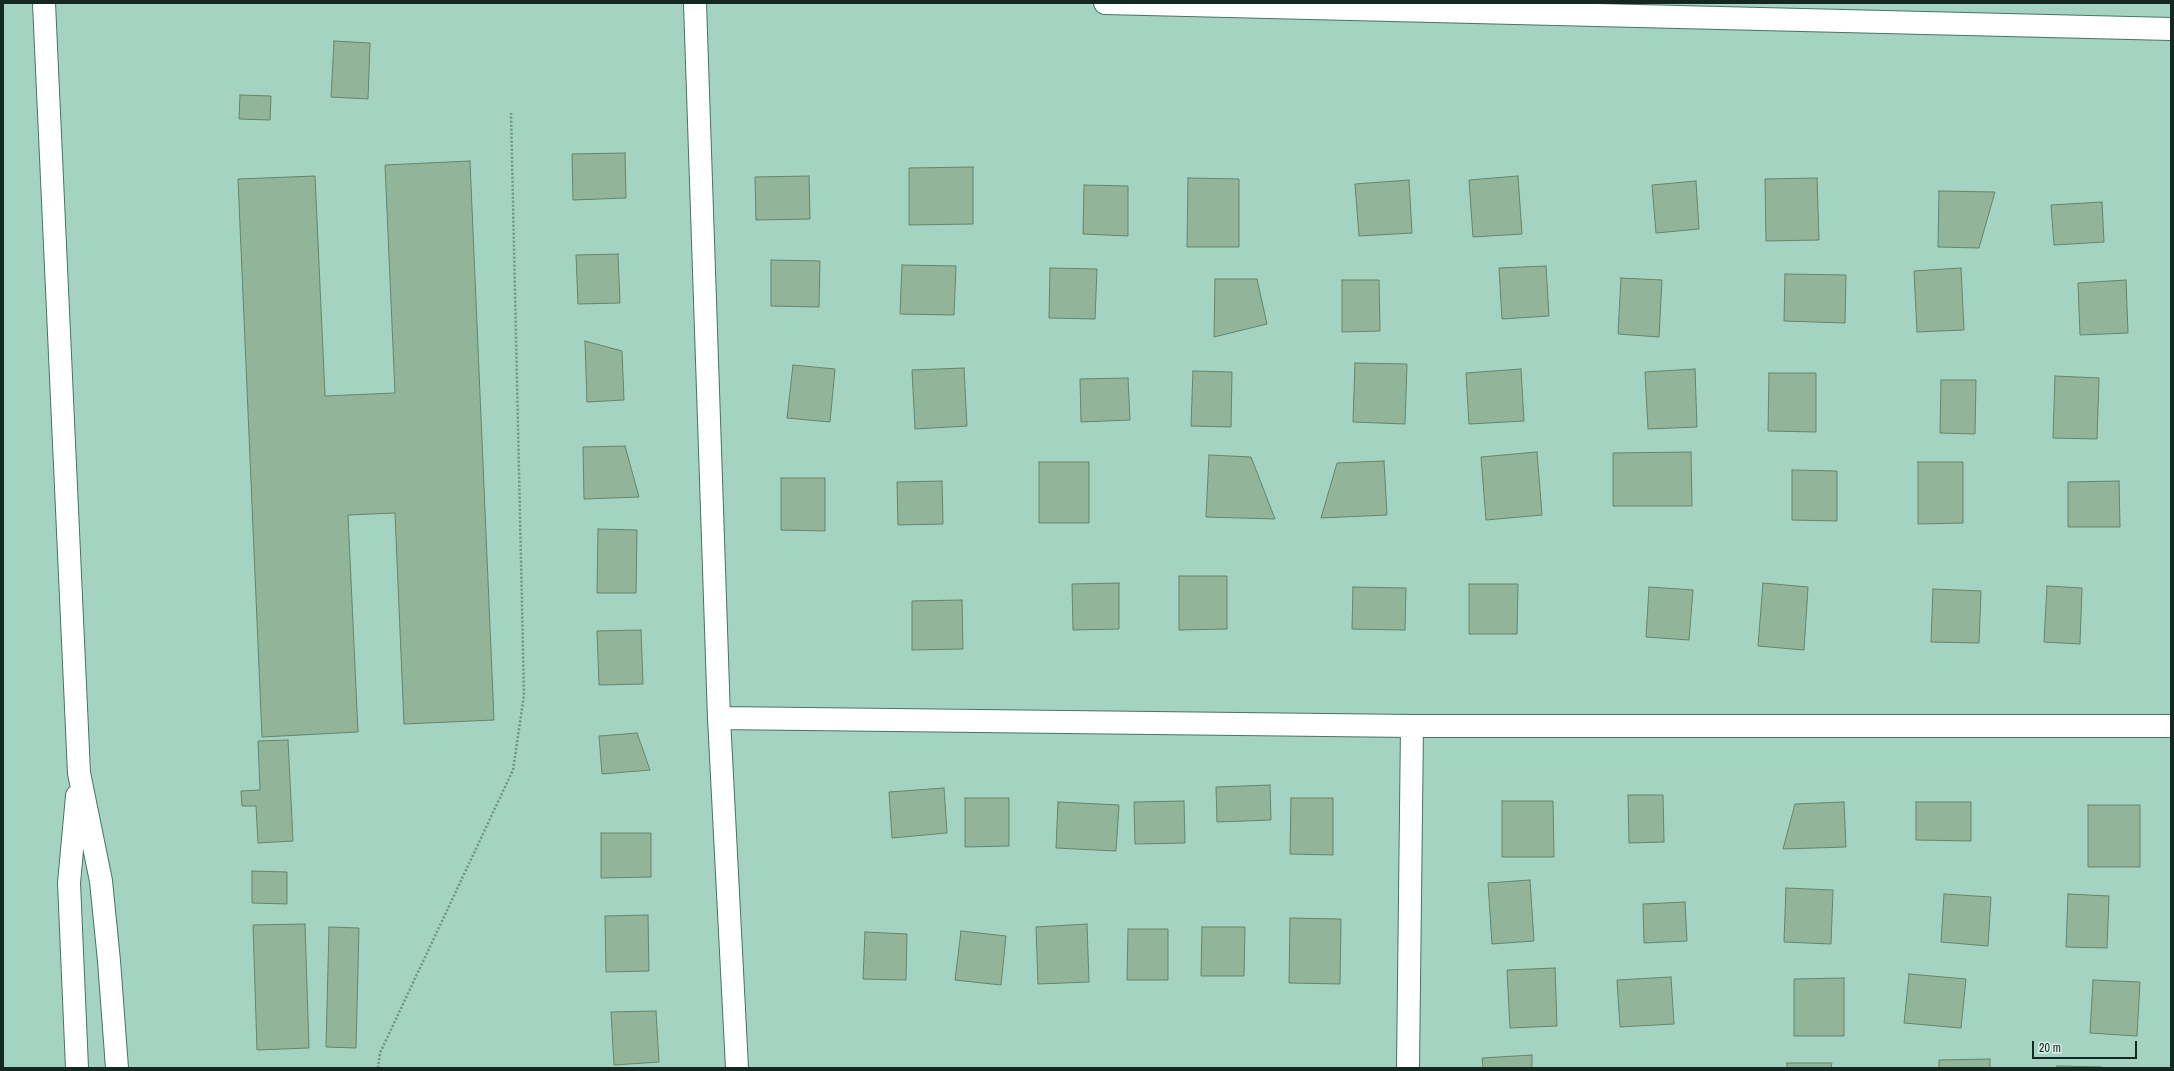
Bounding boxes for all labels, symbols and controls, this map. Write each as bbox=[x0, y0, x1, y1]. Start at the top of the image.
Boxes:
scale bar bbox=[2034, 1033, 2139, 1059]
text: 20 m bbox=[2039, 1040, 2061, 1056]

